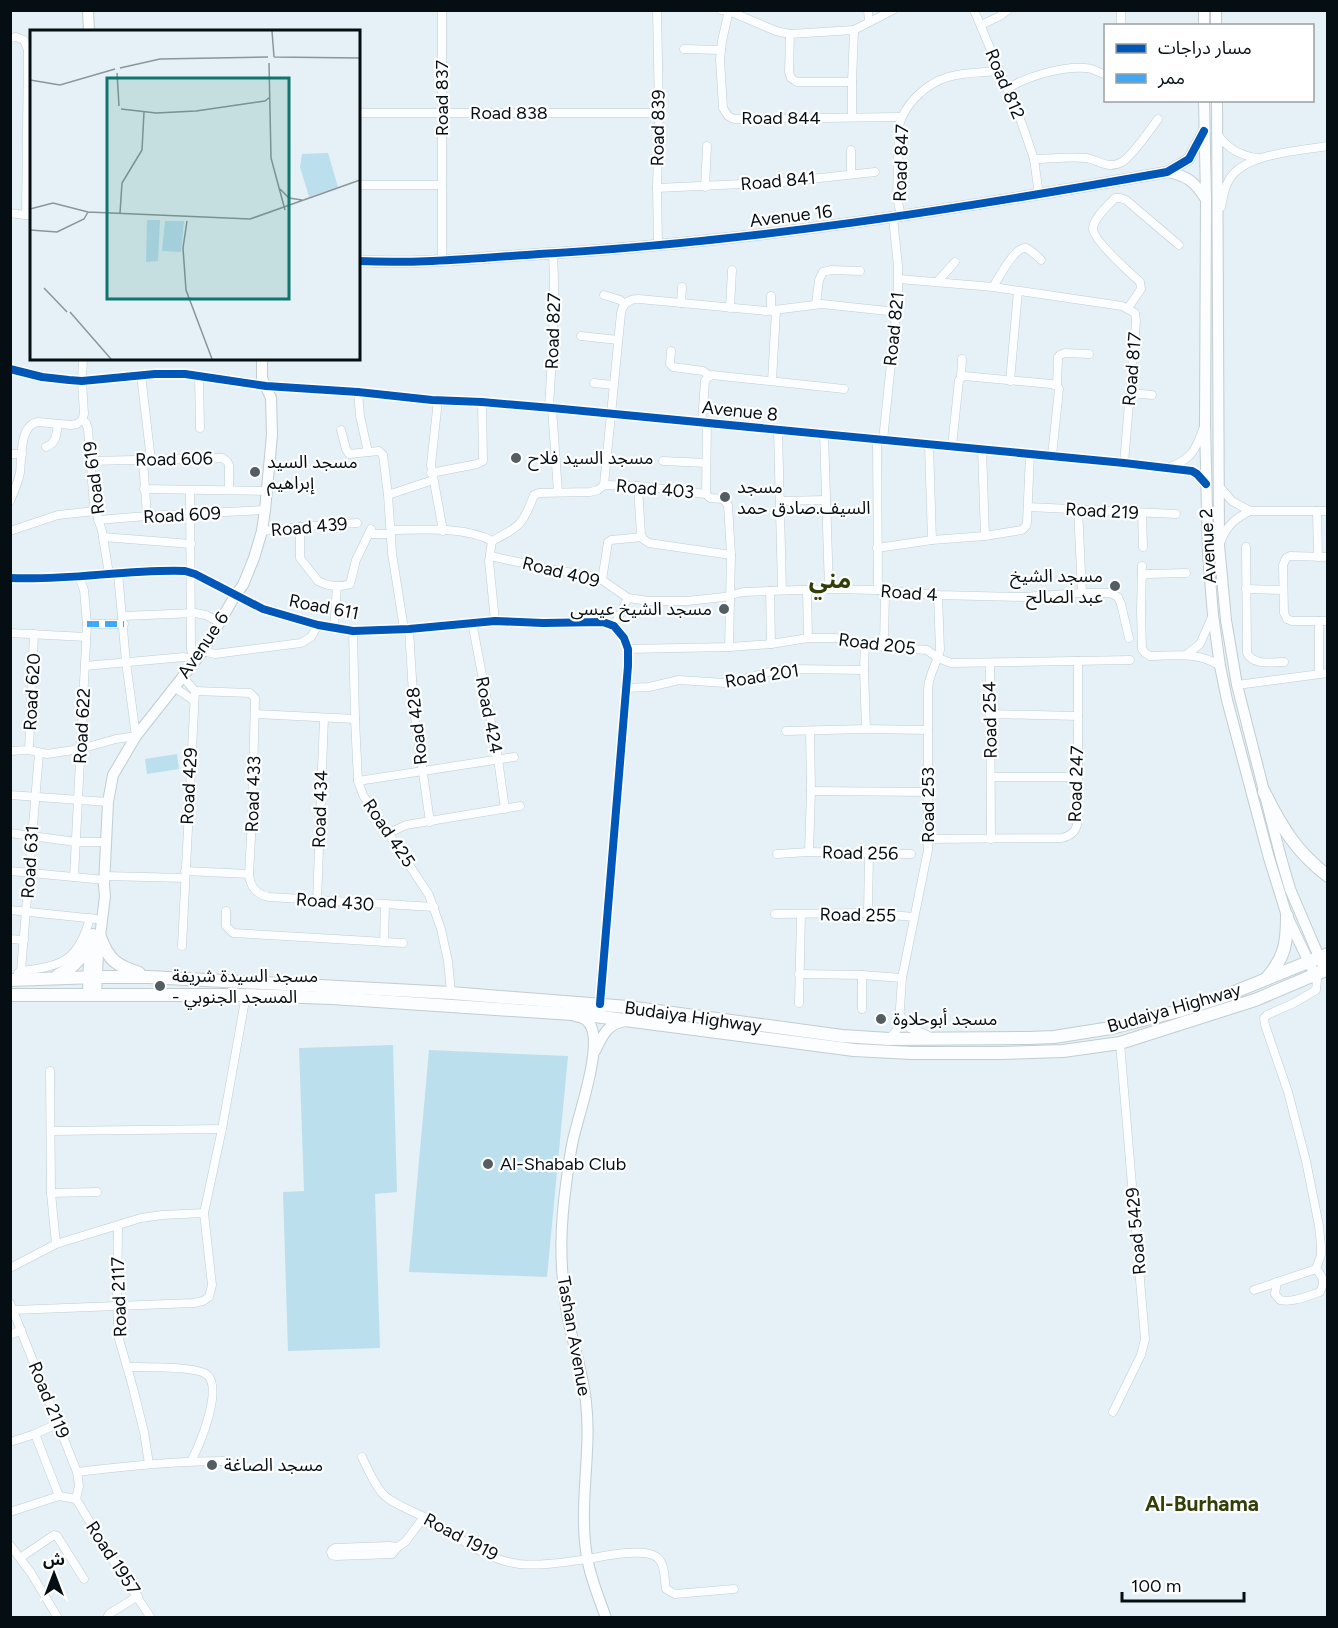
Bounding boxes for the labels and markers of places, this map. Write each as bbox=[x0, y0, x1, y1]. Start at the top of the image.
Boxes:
place label: مسجد السيد فلاح bbox=[528, 447, 654, 471]
place label: مسجد السيد إبراهيم bbox=[267, 451, 358, 496]
marker: مسجد السيد فلاح bbox=[509, 451, 523, 465]
marker: مسجد السيد إبراهيم bbox=[248, 465, 262, 479]
place label: مسجد السيف.صادق حمد bbox=[737, 476, 871, 519]
marker: مسجد السيف.صادق حمد bbox=[718, 490, 732, 504]
place label: مسجد الشيخ عبد الصالح bbox=[1010, 565, 1103, 610]
marker: مسجد الشيخ عبد الصالح bbox=[1108, 579, 1122, 593]
place label: مسجد الشيخ عيسى bbox=[570, 598, 712, 622]
marker: مسجد الشيخ عيسى bbox=[717, 602, 731, 616]
place label: مسجد السيدة شريفة - المسجد الجنوبي bbox=[172, 965, 318, 1010]
marker: مسجد السيدة شريفة - المسجد الجنوبي bbox=[153, 979, 167, 993]
place label: مسجد أبوحلاوة bbox=[893, 1008, 998, 1030]
marker: مسجد أبوحلاوة bbox=[874, 1012, 888, 1026]
place label: Al-Shabab Club bbox=[500, 1153, 626, 1175]
marker: Al-Shabab Club bbox=[481, 1157, 495, 1171]
place label: مسجد الصاغة bbox=[224, 1454, 323, 1476]
marker: مسجد الصاغة bbox=[205, 1458, 219, 1472]

